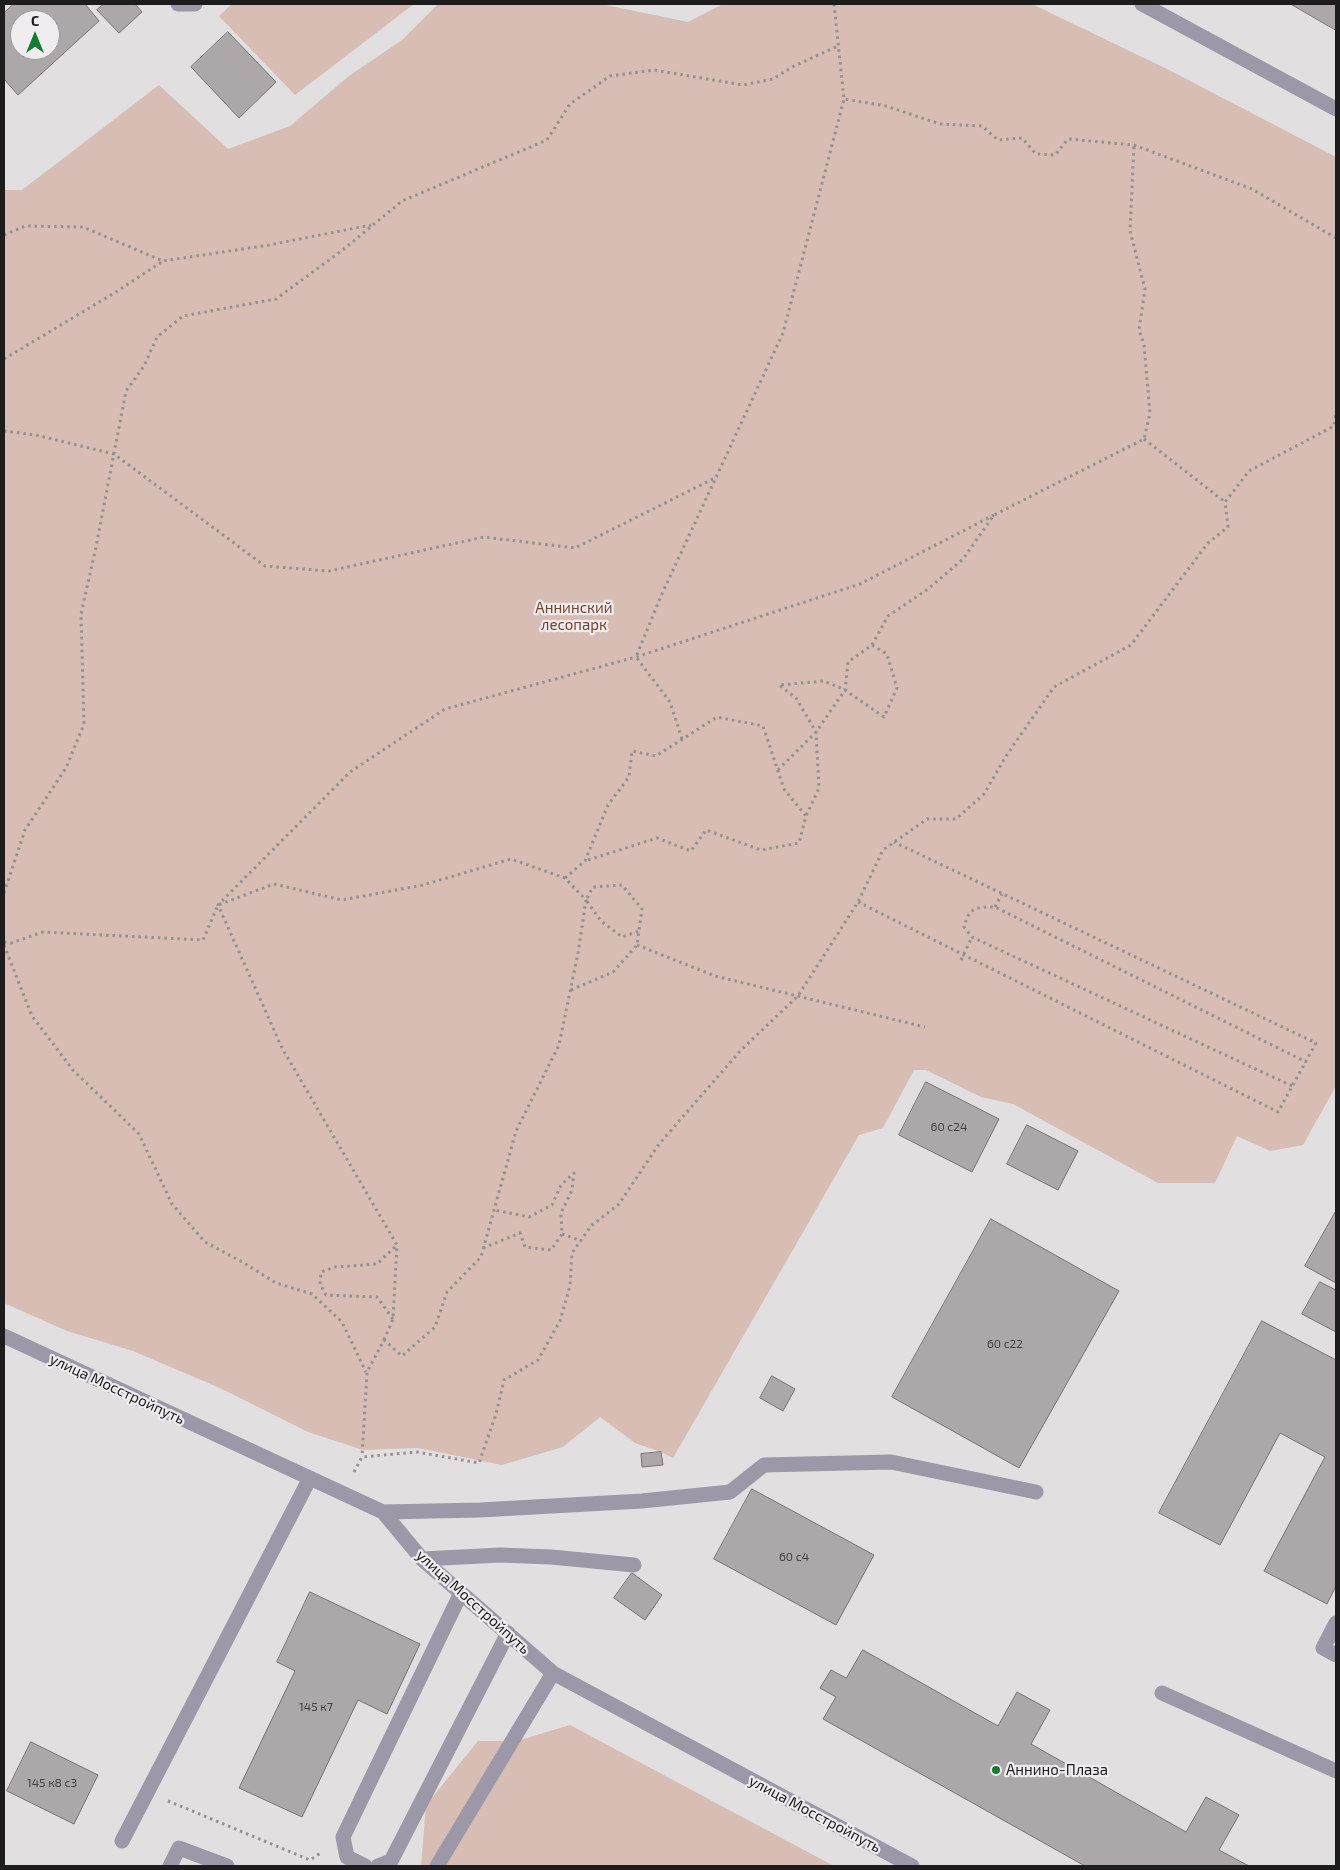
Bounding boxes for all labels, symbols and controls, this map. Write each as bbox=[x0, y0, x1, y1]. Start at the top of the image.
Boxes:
north arrow bbox=[10, 10, 60, 60]
text: С bbox=[31, 12, 39, 29]
park label: Аннинский лесопарк bbox=[535, 599, 613, 634]
house number: 60 с24 bbox=[931, 1120, 967, 1134]
house number: 60 с22 bbox=[987, 1337, 1023, 1351]
street label: улица Мосстройпуть bbox=[47, 1350, 187, 1428]
street label: улица Мосстройпуть bbox=[412, 1546, 534, 1658]
house number: 60 с4 bbox=[779, 1550, 809, 1564]
house number: 145 к7 bbox=[299, 1700, 333, 1714]
place label: Аннино-Плаза bbox=[1006, 1761, 1108, 1779]
marker: Аннино-Плаза bbox=[990, 1764, 1002, 1776]
street label: улица Мосстройпуть bbox=[746, 1772, 884, 1856]
house number: 145 к8 с3 bbox=[27, 1776, 77, 1790]

